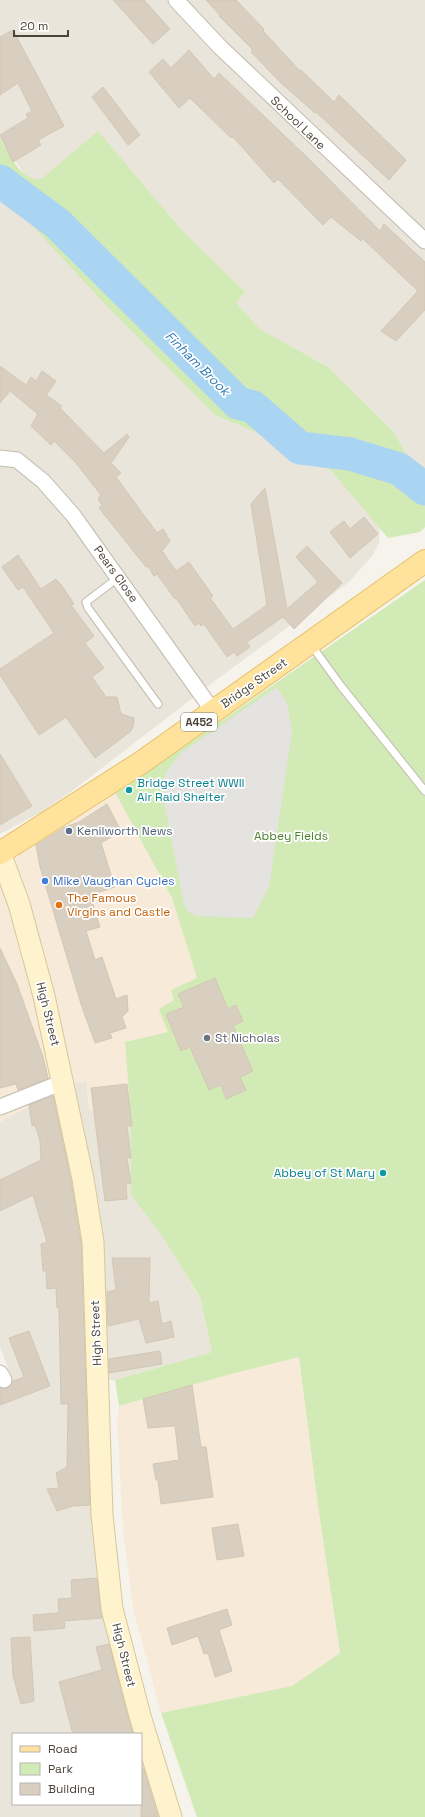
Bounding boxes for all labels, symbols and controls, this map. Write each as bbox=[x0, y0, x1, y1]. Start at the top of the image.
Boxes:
scale bar bbox=[14, 12, 68, 38]
text: 20 m bbox=[20, 18, 48, 34]
street label: School Lane bbox=[267, 93, 329, 153]
water label: Finham Brook bbox=[162, 327, 235, 401]
street label: Pears Close bbox=[90, 542, 142, 606]
street label: Bridge Street bbox=[218, 654, 290, 712]
road number: A452 bbox=[181, 713, 217, 731]
place label: Bridge Street WWII Air Raid Shelter bbox=[137, 775, 245, 805]
marker: Bridge Street WWII Air Raid Shelter bbox=[124, 785, 134, 795]
place label: Kenilworth News bbox=[77, 823, 173, 839]
marker: Kenilworth News bbox=[64, 826, 74, 836]
park label: Abbey Fields bbox=[254, 828, 328, 844]
place label: Mike Vaughan Cycles bbox=[53, 873, 175, 889]
marker: Mike Vaughan Cycles bbox=[40, 876, 50, 886]
place label: The Famous Virgins and Castle bbox=[67, 890, 170, 920]
marker: The Famous Virgins and Castle bbox=[54, 900, 64, 910]
street label: High Street bbox=[32, 980, 64, 1048]
place label: St Nicholas bbox=[215, 1030, 280, 1046]
marker: St Nicholas bbox=[202, 1033, 212, 1043]
place label: Abbey of St Mary bbox=[274, 1165, 375, 1181]
marker: Abbey of St Mary bbox=[378, 1168, 388, 1178]
street label: High Street bbox=[87, 1300, 105, 1366]
street label: High Street bbox=[108, 1621, 140, 1689]
legend bbox=[12, 1733, 142, 1805]
text: Road bbox=[48, 1741, 77, 1757]
text: Park bbox=[48, 1761, 73, 1777]
text: Building bbox=[48, 1781, 95, 1797]

